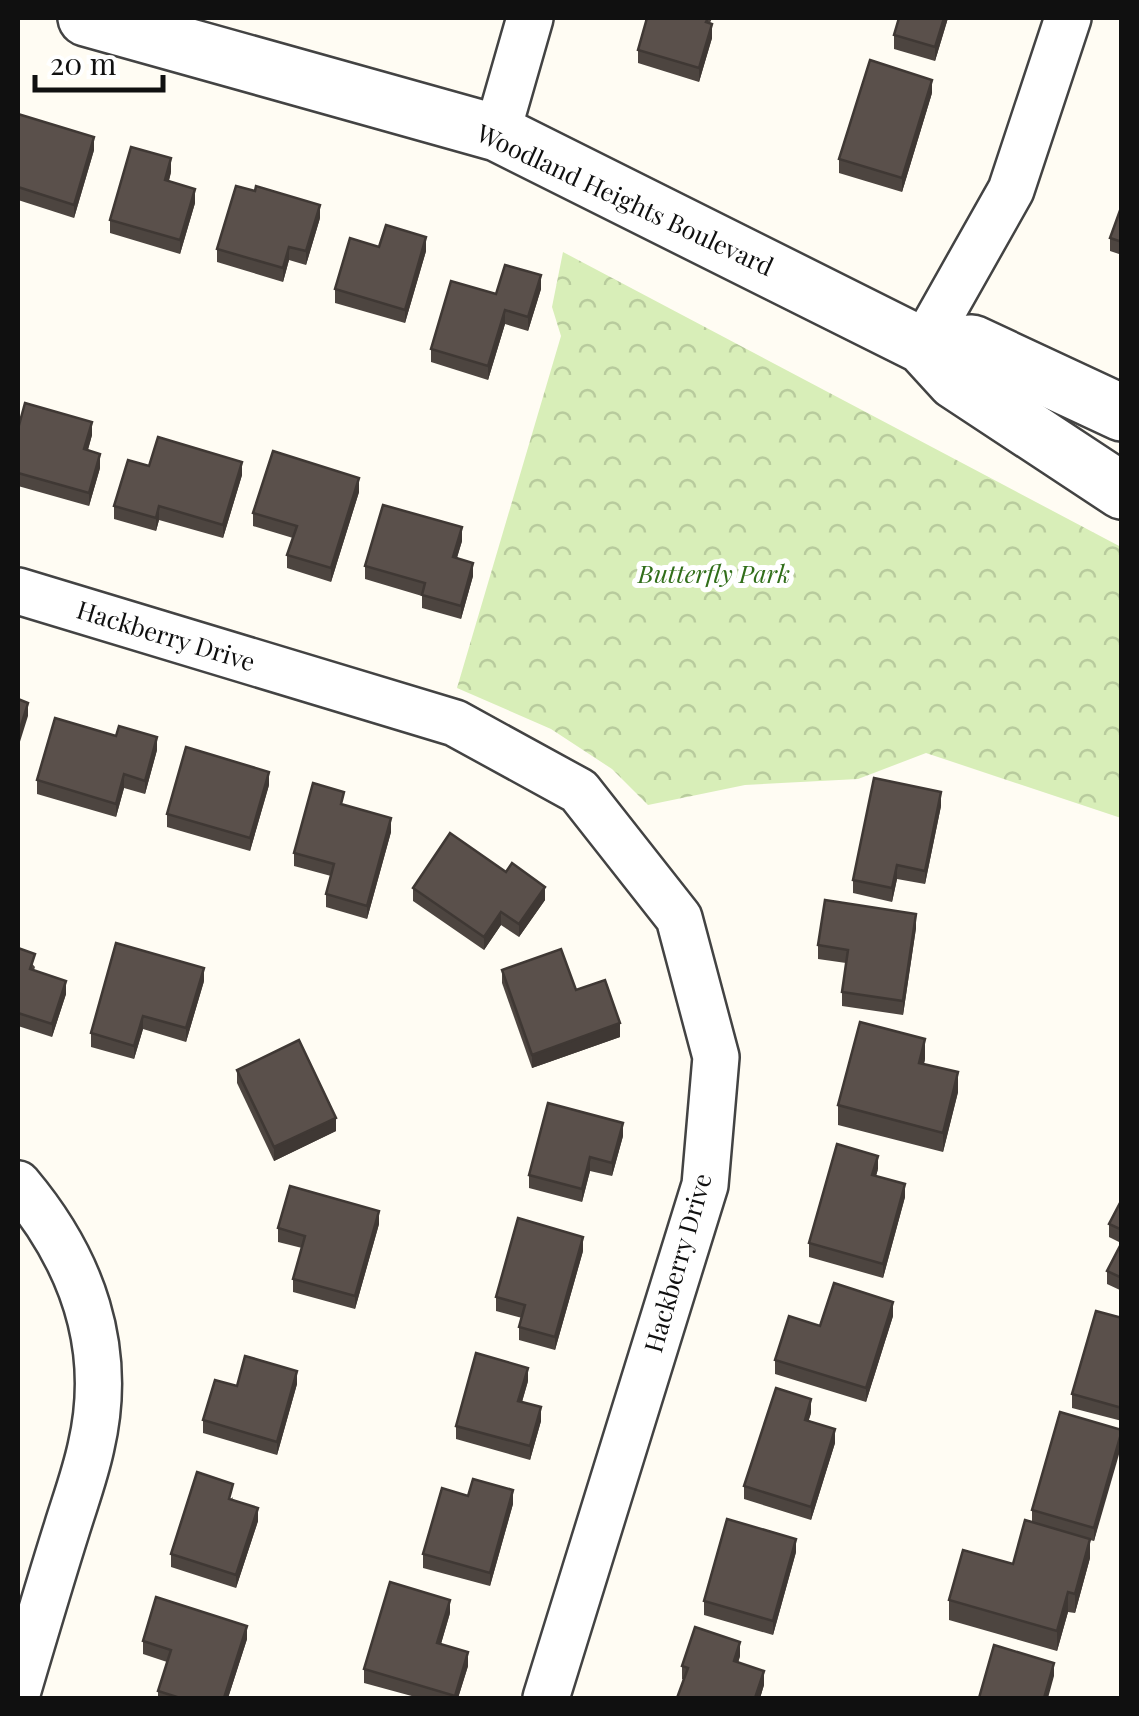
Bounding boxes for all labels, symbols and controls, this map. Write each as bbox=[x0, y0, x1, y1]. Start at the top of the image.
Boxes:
scale bar bbox=[35, 30, 162, 92]
text: 20 m bbox=[50, 43, 117, 83]
street label: Woodland Heights Boulevard bbox=[471, 115, 779, 282]
park label: Butterfly Park bbox=[637, 556, 790, 589]
street label: Hackberry Drive bbox=[73, 592, 260, 677]
street label: Hackberry Drive bbox=[635, 1169, 718, 1356]

